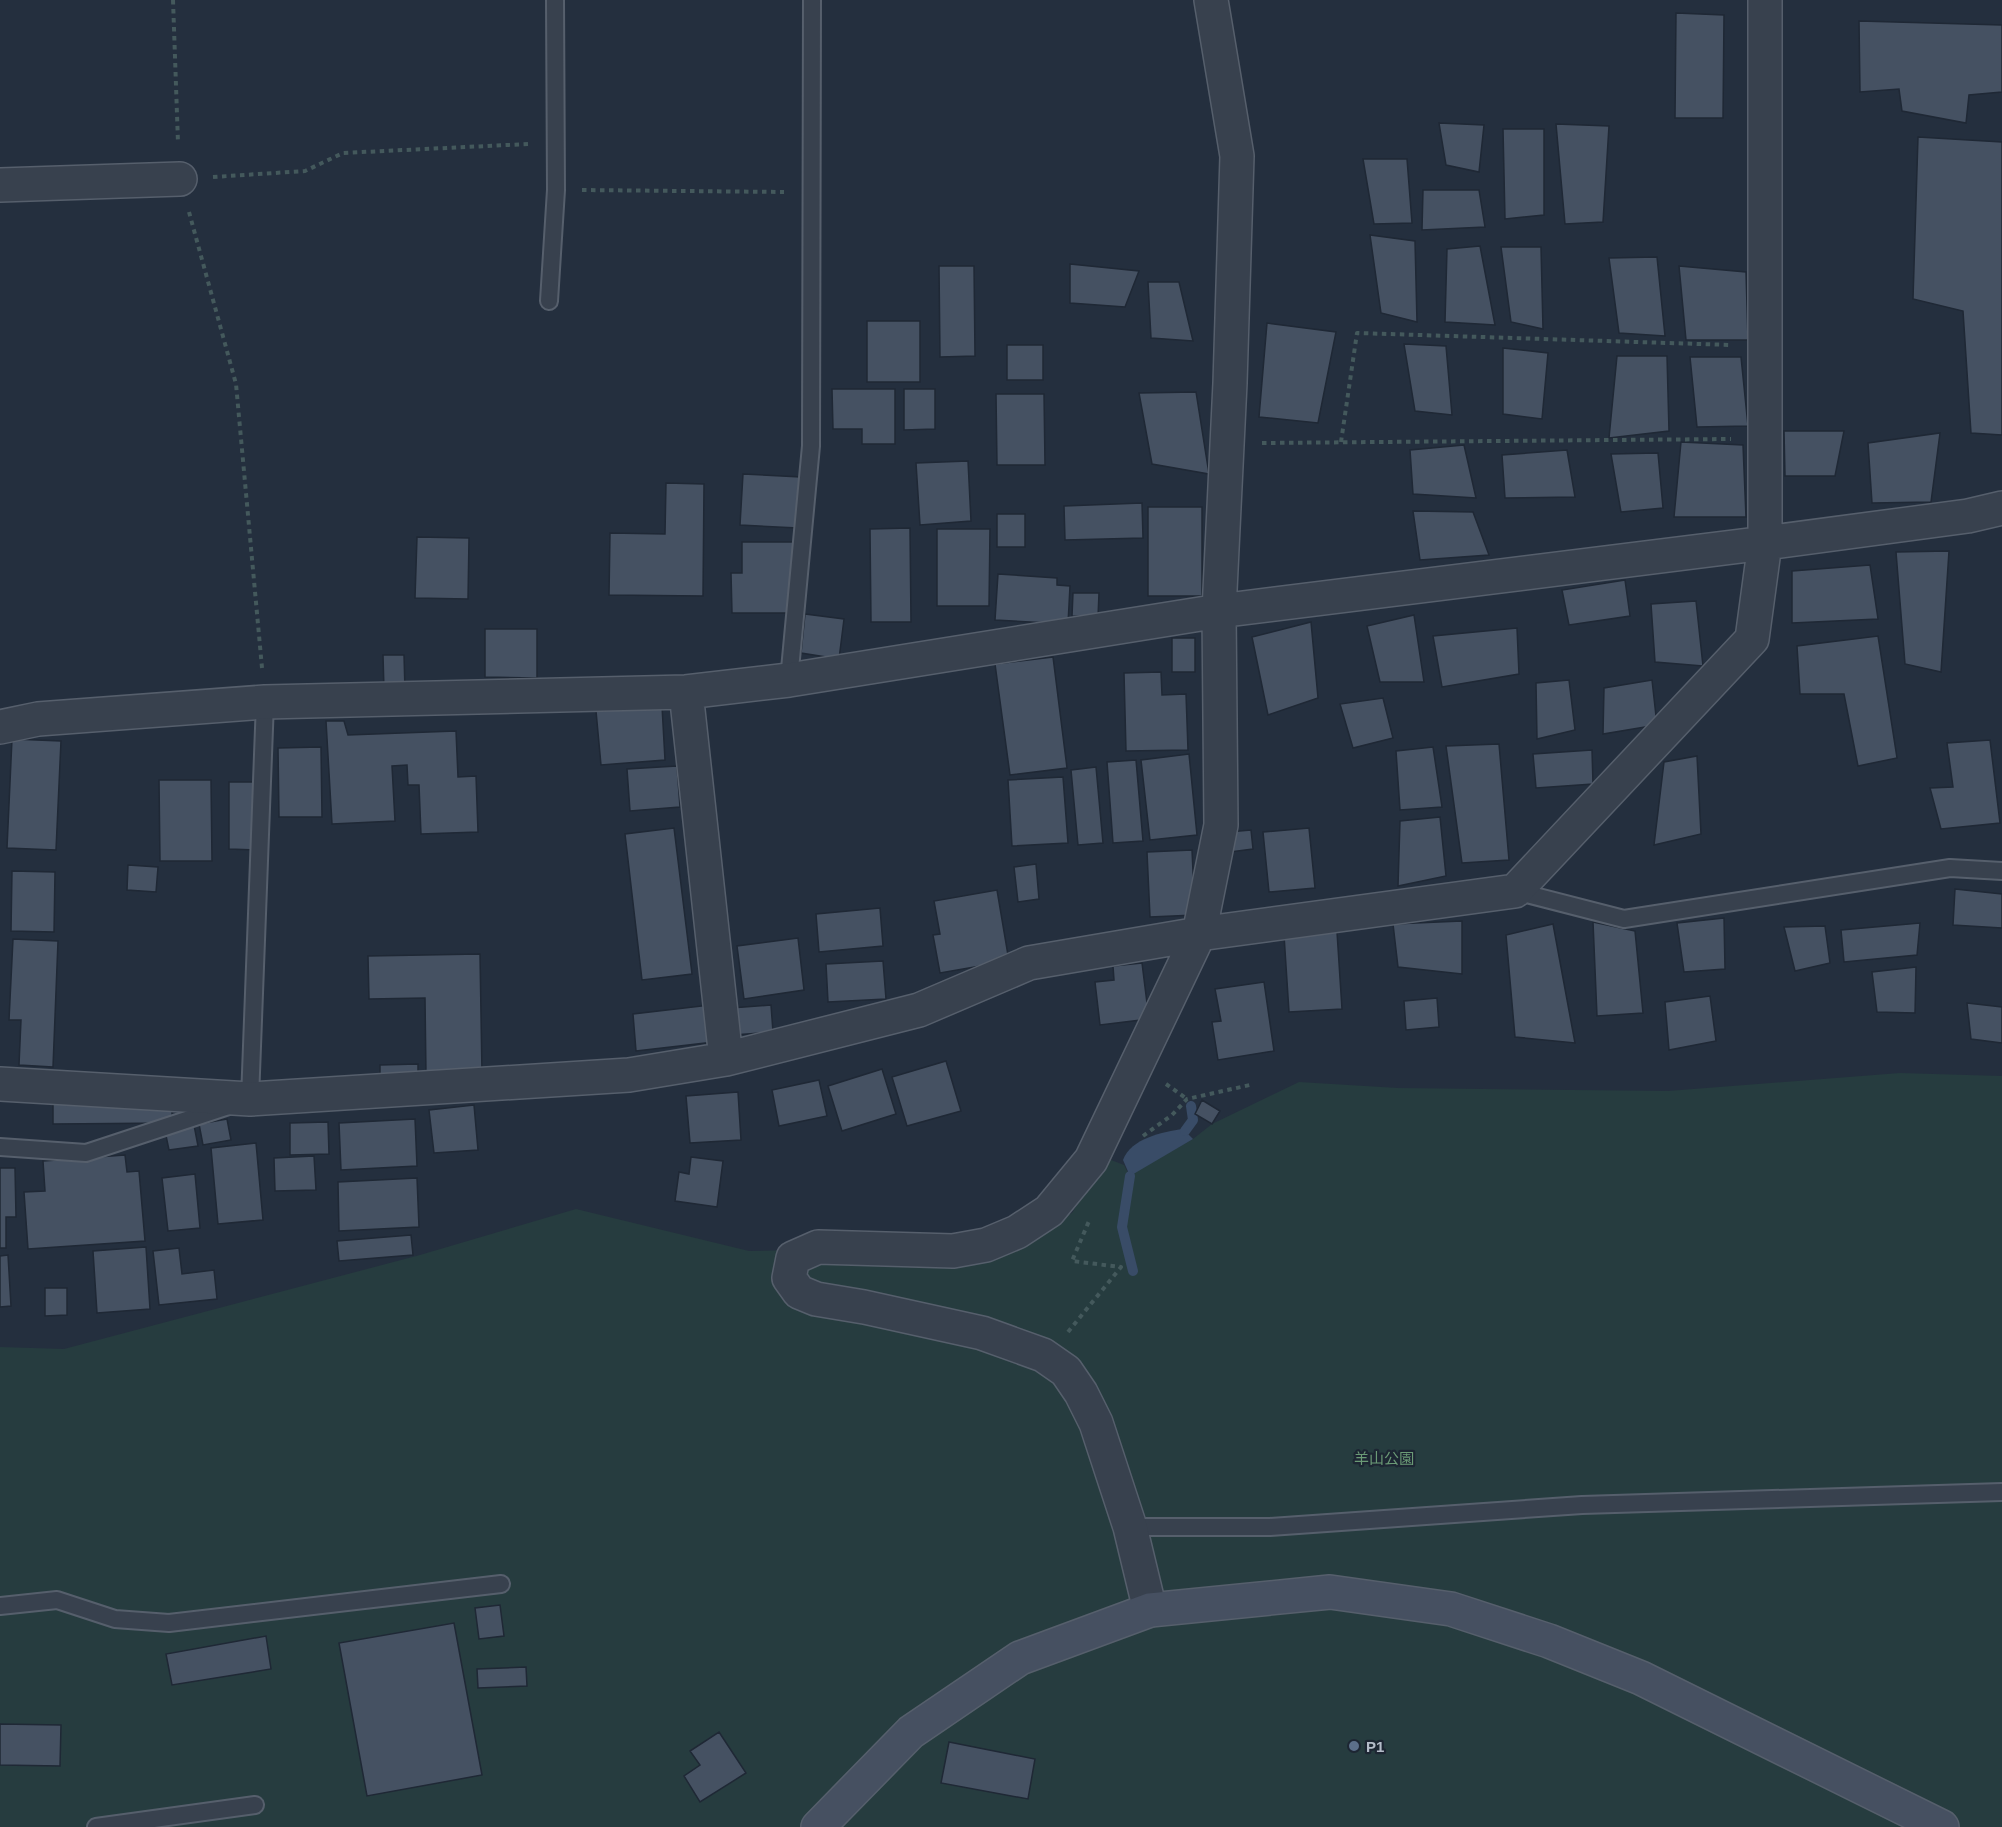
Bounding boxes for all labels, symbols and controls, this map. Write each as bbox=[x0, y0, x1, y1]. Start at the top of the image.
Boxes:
park label: 羊山公園 bbox=[1354, 1450, 1414, 1467]
place label: P1 bbox=[1366, 1738, 1384, 1755]
marker: P1 bbox=[1347, 1739, 1361, 1753]

